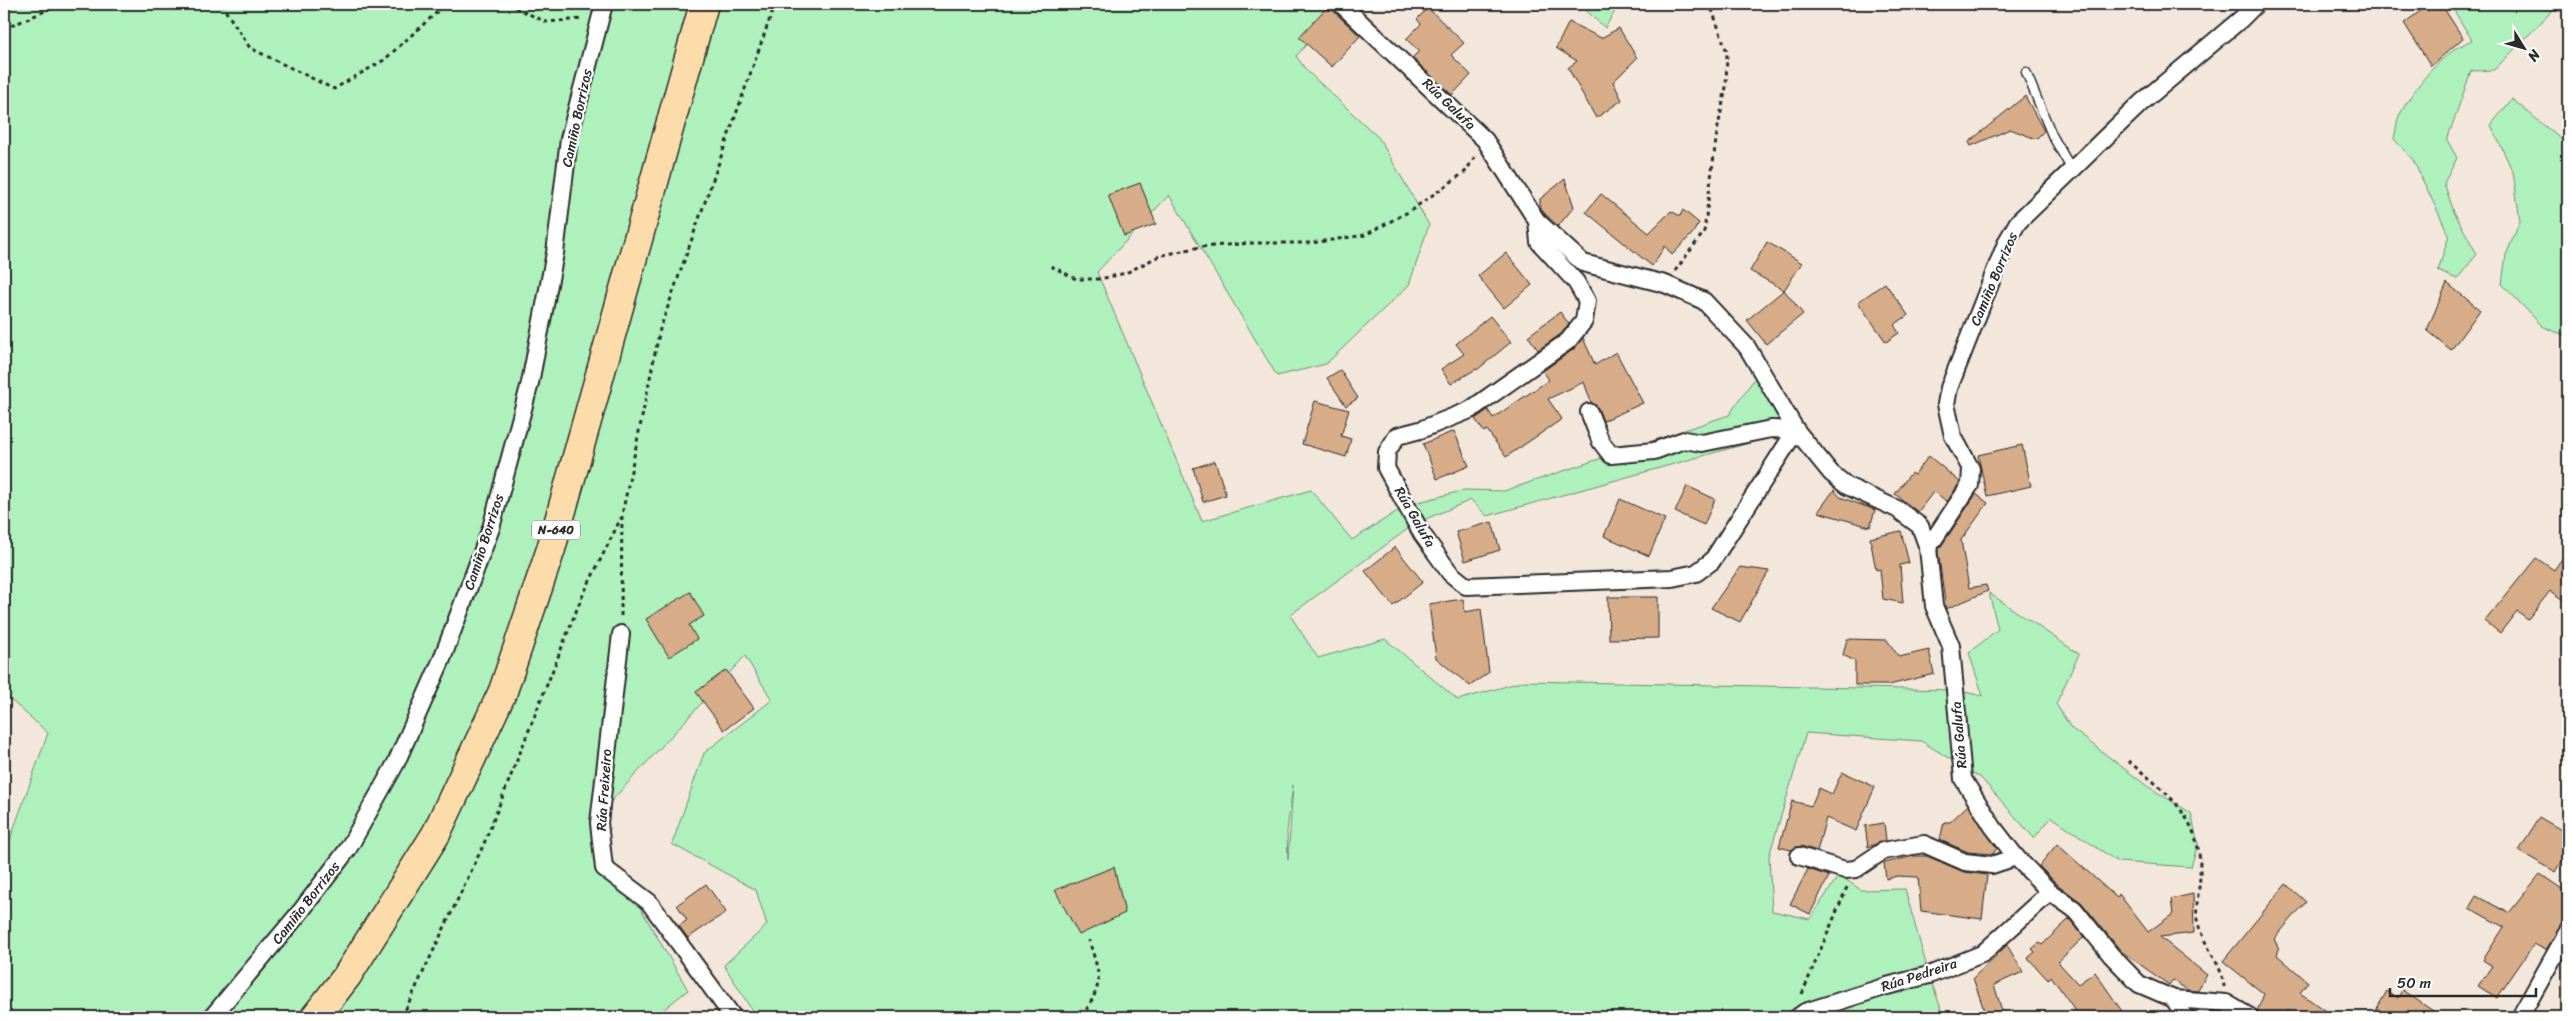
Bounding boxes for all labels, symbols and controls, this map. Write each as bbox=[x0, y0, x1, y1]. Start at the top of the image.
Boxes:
north arrow bbox=[2500, 22, 2550, 72]
text: N bbox=[2521, 43, 2547, 67]
street label: Camiño Borrizos bbox=[554, 66, 600, 169]
street label: Rúa Galufa bbox=[1416, 72, 1482, 136]
street label: Camiño Borrizos bbox=[1963, 228, 2025, 330]
street label: Rúa Galufa bbox=[1387, 482, 1443, 552]
street label: Camiño Borrizos bbox=[457, 490, 511, 593]
road number: N-640 bbox=[532, 520, 580, 540]
street label: Rúa Galufa bbox=[1944, 701, 1974, 769]
street label: Rúa Freixeiro bbox=[589, 748, 619, 832]
street label: Camiño Borrizos bbox=[265, 856, 347, 950]
street label: Rúa Pedreira bbox=[1878, 951, 1961, 999]
scale bar bbox=[2390, 966, 2536, 998]
text: 50 m bbox=[2397, 970, 2432, 996]

